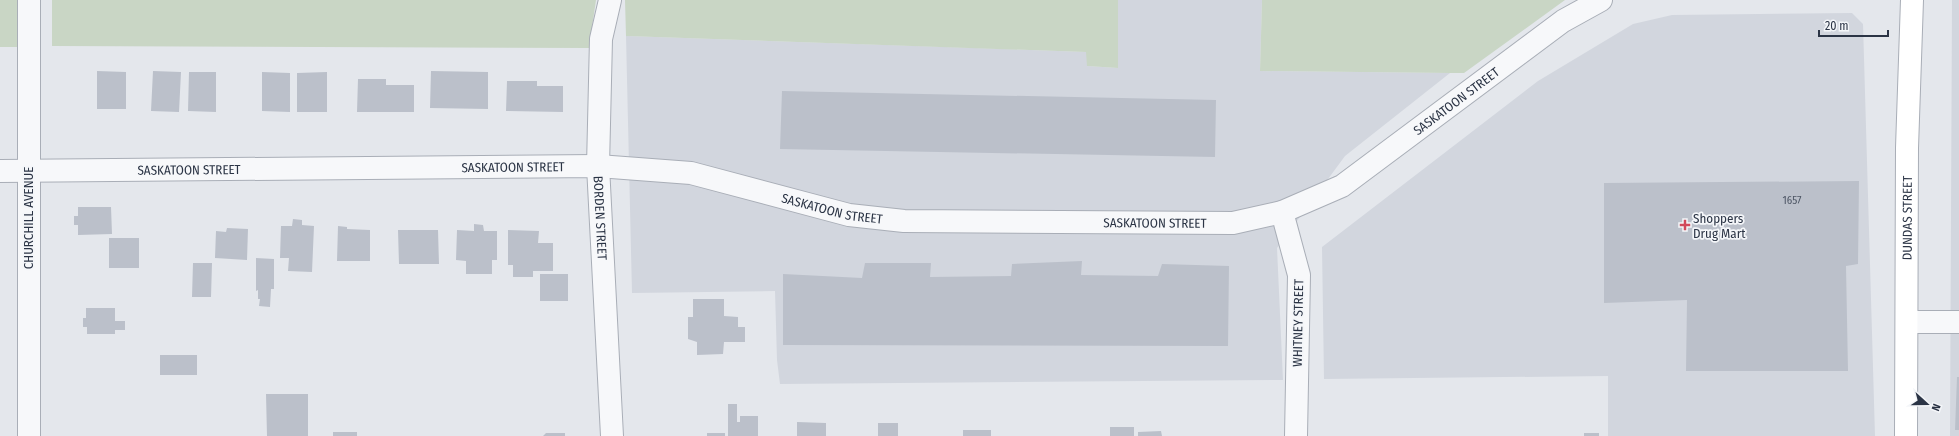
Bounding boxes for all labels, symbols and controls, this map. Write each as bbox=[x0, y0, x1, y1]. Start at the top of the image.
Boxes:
scale bar bbox=[1819, 12, 1888, 38]
text: 20 m bbox=[1825, 19, 1849, 33]
street label: SASKATOON STREET bbox=[1410, 64, 1502, 138]
street label: SASKATOON STREET bbox=[461, 159, 565, 175]
street label: SASKATOON STREET bbox=[137, 161, 241, 177]
street label: CHURCHILL AVENUE bbox=[21, 167, 36, 269]
street label: BORDEN STREET bbox=[591, 175, 610, 260]
street label: DUNDAS STREET bbox=[1899, 176, 1914, 260]
street label: SASKATOON STREET bbox=[780, 190, 883, 226]
house number: 1657 bbox=[1783, 194, 1802, 207]
place label: Shoppers Drug Mart bbox=[1693, 211, 1746, 241]
street label: SASKATOON STREET bbox=[1103, 215, 1207, 230]
marker: Shoppers Drug Mart bbox=[1680, 220, 1690, 230]
street label: WHITNEY STREET bbox=[1290, 279, 1306, 367]
north arrow bbox=[1907, 384, 1947, 424]
text: N bbox=[1929, 402, 1943, 413]

